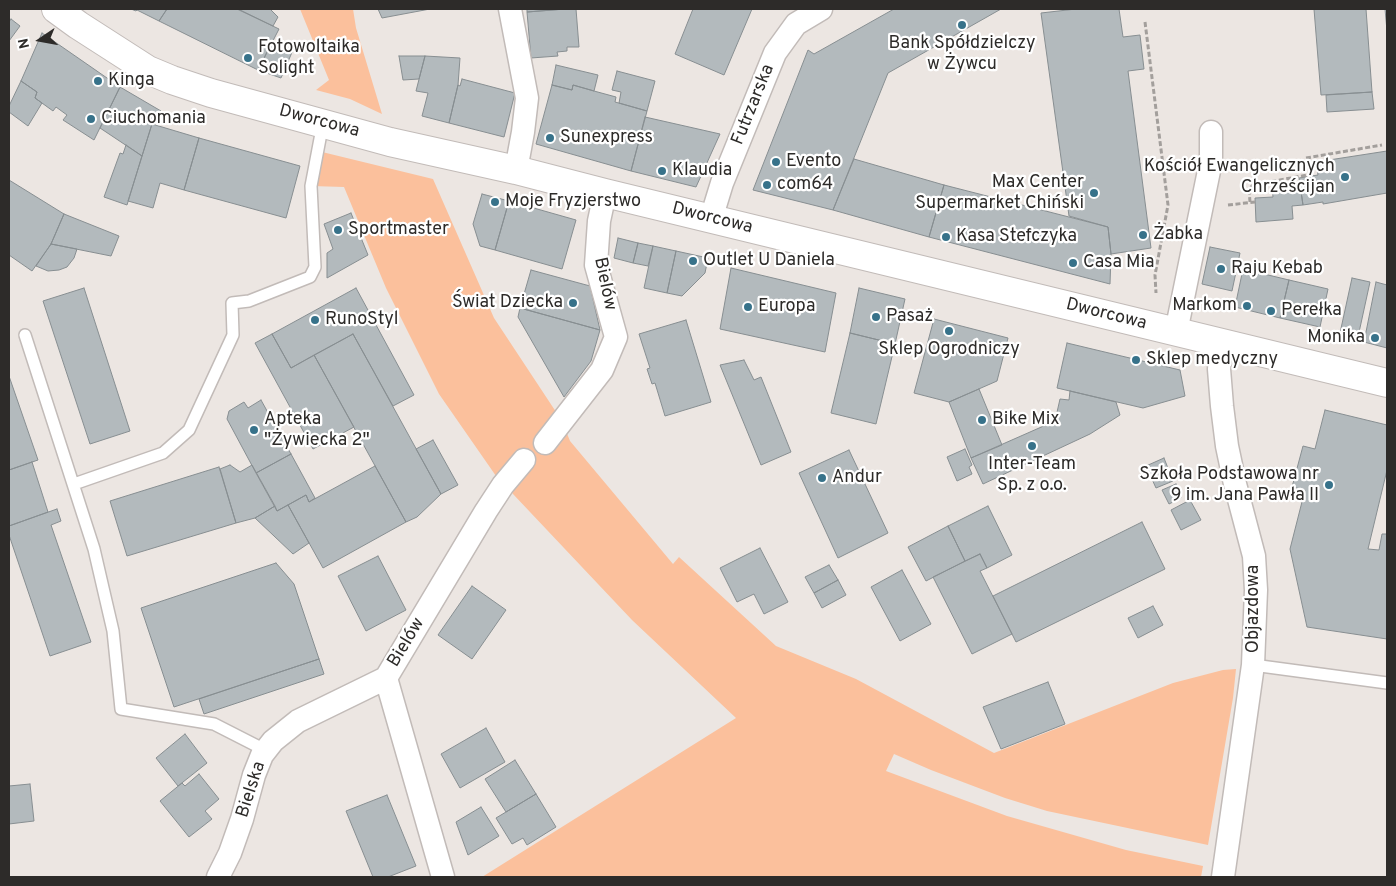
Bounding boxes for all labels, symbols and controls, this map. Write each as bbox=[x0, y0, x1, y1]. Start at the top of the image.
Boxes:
north arrow bbox=[15, 15, 65, 65]
marker: Bank Spółdzielczy w Żywcu bbox=[956, 19, 968, 31]
place label: Bank Spółdzielczy w Żywcu bbox=[888, 33, 1036, 76]
text: N bbox=[15, 37, 34, 50]
place label: Fotowoltaika Solight bbox=[258, 37, 360, 80]
marker: Fotowoltaika Solight bbox=[242, 52, 254, 64]
street label: Futrzarska bbox=[728, 61, 780, 149]
place label: Kinga bbox=[108, 70, 155, 92]
marker: Kinga bbox=[92, 75, 104, 87]
street label: Dworcowa bbox=[276, 101, 362, 143]
place label: Ciuchomania bbox=[101, 108, 206, 130]
marker: Ciuchomania bbox=[85, 113, 97, 125]
place label: Sunexpress bbox=[560, 127, 653, 149]
marker: Sunexpress bbox=[544, 132, 556, 144]
place label: Evento bbox=[786, 151, 841, 173]
marker: Evento bbox=[770, 156, 782, 168]
place label: Kościół Ewangelicznych Chrześcijan bbox=[1144, 156, 1335, 198]
place label: Klaudia bbox=[672, 160, 732, 182]
marker: Klaudia bbox=[656, 165, 668, 177]
marker: Kościół Ewangelicznych Chrześcijan bbox=[1339, 171, 1351, 183]
place label: Max Center Supermarket Chiński bbox=[915, 172, 1084, 214]
place label: com64 bbox=[777, 174, 833, 196]
marker: com64 bbox=[761, 179, 773, 191]
marker: Max Center Supermarket Chiński bbox=[1088, 187, 1100, 199]
place label: Moje Fryzjerstwo bbox=[505, 191, 641, 213]
marker: Moje Fryzjerstwo bbox=[489, 196, 501, 208]
street label: Dworcowa bbox=[669, 199, 755, 239]
place label: Sportmaster bbox=[348, 219, 449, 241]
marker: Sportmaster bbox=[332, 224, 344, 236]
place label: Żabka bbox=[1153, 224, 1203, 246]
place label: Kasa Stefczyka bbox=[956, 226, 1077, 248]
marker: Żabka bbox=[1137, 229, 1149, 241]
marker: Kasa Stefczyka bbox=[940, 231, 952, 243]
place label: Outlet U Daniela bbox=[703, 250, 835, 272]
place label: Casa Mia bbox=[1083, 252, 1155, 274]
street label: Bielów bbox=[588, 255, 620, 313]
marker: Outlet U Daniela bbox=[687, 255, 699, 267]
marker: Casa Mia bbox=[1067, 257, 1079, 269]
place label: Raju Kebab bbox=[1231, 258, 1323, 280]
marker: Raju Kebab bbox=[1215, 263, 1227, 275]
place label: Świat Dziecka bbox=[452, 292, 563, 314]
street label: Dworcowa bbox=[1063, 295, 1149, 335]
place label: Markom bbox=[1172, 295, 1237, 317]
place label: Europa bbox=[758, 296, 815, 318]
marker: Świat Dziecka bbox=[567, 297, 579, 309]
marker: Markom bbox=[1241, 300, 1253, 312]
place label: Perełka bbox=[1281, 300, 1342, 322]
marker: Europa bbox=[742, 301, 754, 313]
marker: Perełka bbox=[1265, 305, 1277, 317]
place label: Pasaż bbox=[886, 306, 933, 328]
place label: RunoStyl bbox=[325, 309, 398, 331]
marker: Pasaż bbox=[870, 311, 882, 323]
marker: RunoStyl bbox=[309, 314, 321, 326]
marker: Sklep Ogrodniczy bbox=[943, 325, 955, 337]
place label: Monika bbox=[1307, 327, 1365, 349]
marker: Monika bbox=[1369, 332, 1381, 344]
place label: Sklep Ogrodniczy bbox=[878, 339, 1020, 361]
place label: Sklep medyczny bbox=[1146, 349, 1278, 371]
marker: Sklep medyczny bbox=[1130, 354, 1142, 366]
place label: Apteka "Żywiecka 2" bbox=[264, 409, 370, 452]
place label: Bike Mix bbox=[992, 409, 1060, 431]
marker: Bike Mix bbox=[976, 414, 988, 426]
marker: Apteka "Żywiecka 2" bbox=[248, 424, 260, 436]
marker: Inter-Team Sp. z o.o. bbox=[1026, 440, 1038, 452]
place label: Inter-Team Sp. z o.o. bbox=[988, 454, 1076, 496]
place label: Szkoła Podstawowa nr 9 im. Jana Pawła II bbox=[1139, 464, 1319, 506]
place label: Andur bbox=[832, 467, 882, 489]
marker: Andur bbox=[816, 472, 828, 484]
marker: Szkoła Podstawowa nr 9 im. Jana Pawła II bbox=[1323, 479, 1335, 491]
street label: Objazdowa bbox=[1243, 565, 1265, 653]
street label: Bielów bbox=[384, 614, 430, 672]
street label: Bielska bbox=[233, 759, 271, 821]

